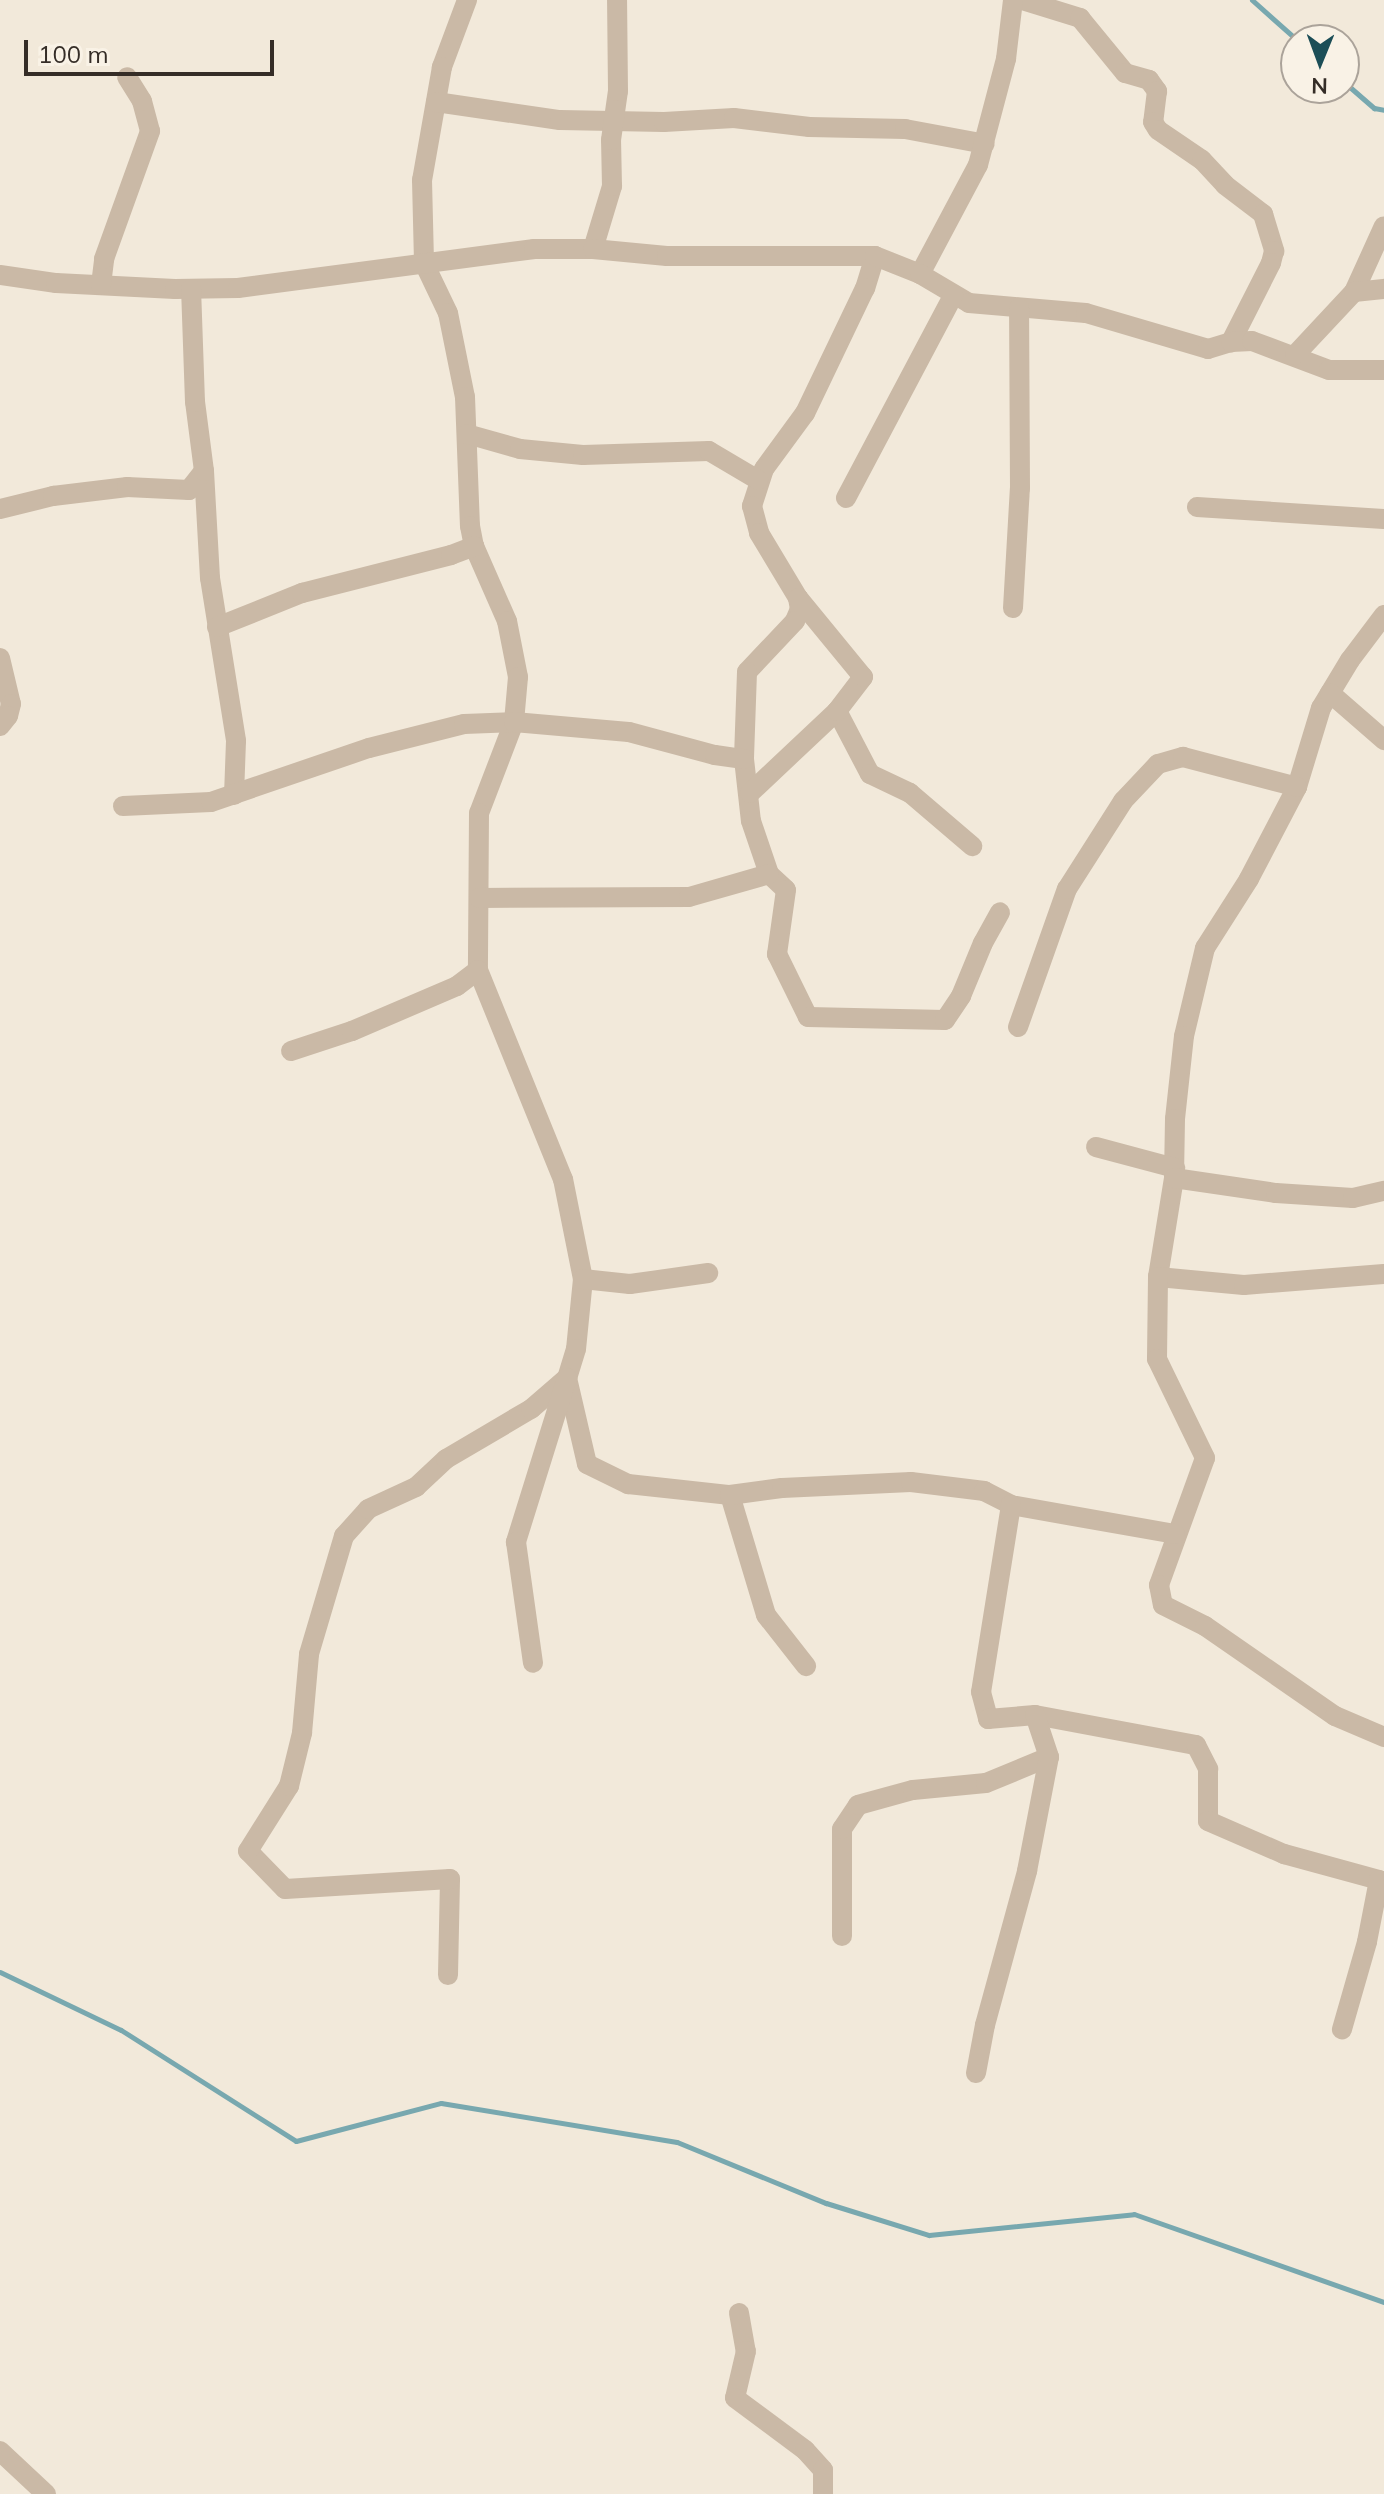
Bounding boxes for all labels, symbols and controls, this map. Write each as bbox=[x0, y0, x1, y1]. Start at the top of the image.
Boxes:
scale bar bbox=[28, 24, 278, 74]
north arrow bbox=[1280, 24, 1360, 104]
text: 100 m bbox=[38, 39, 109, 69]
text: N bbox=[1311, 72, 1328, 100]

